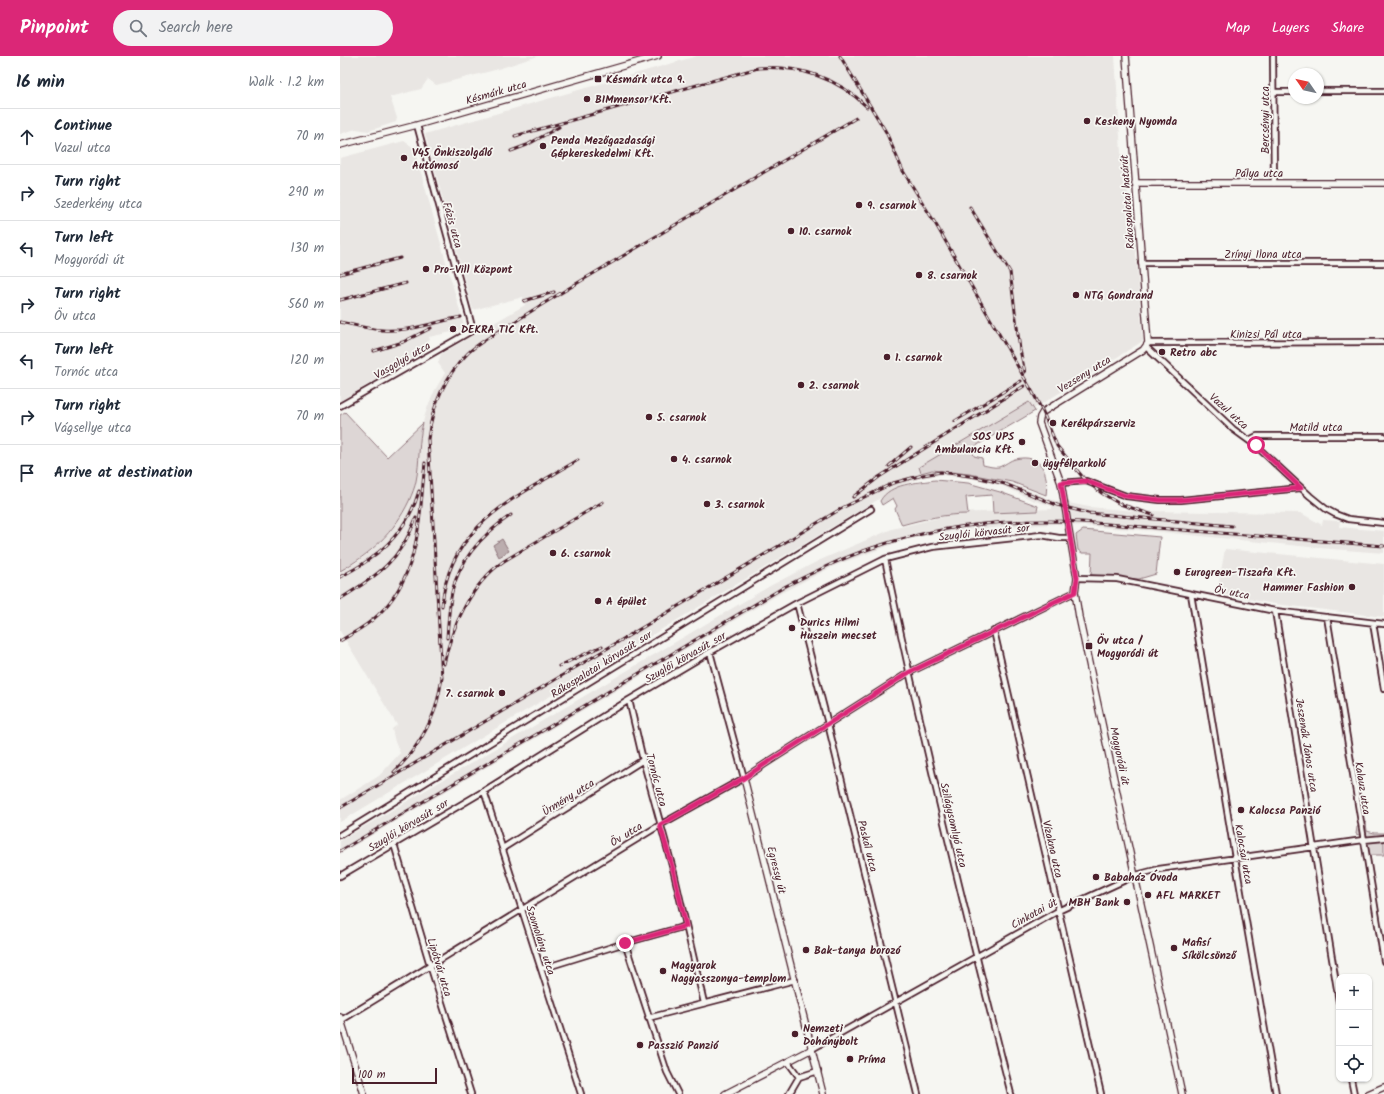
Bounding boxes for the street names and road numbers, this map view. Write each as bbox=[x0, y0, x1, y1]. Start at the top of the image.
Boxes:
street label: Késmárk utca bbox=[464, 76, 529, 110]
street label: Bercsényi utca bbox=[1257, 86, 1275, 154]
street label: Rákospalotai határút bbox=[1116, 153, 1140, 250]
street label: Pálya utca bbox=[1235, 165, 1283, 183]
street label: Fázis utca bbox=[437, 200, 467, 250]
street label: Zrínyi Ilona utca bbox=[1224, 246, 1302, 264]
street label: Kinizsi Pál utca bbox=[1230, 326, 1302, 344]
street label: Vasgolyó utca bbox=[371, 337, 434, 384]
street label: Vezseny utca bbox=[1054, 351, 1115, 398]
street label: Vazul utca bbox=[1205, 389, 1252, 434]
street label: Matild utca bbox=[1290, 419, 1342, 437]
street label: Szuglói körvasút sor bbox=[938, 519, 1032, 547]
street label: Öv utca bbox=[1213, 581, 1251, 605]
street label: Rákospalotai körvasút sor bbox=[547, 626, 657, 703]
street label: Szuglói körvasút sor bbox=[641, 627, 731, 689]
street label: Jeszenák János utca bbox=[1290, 697, 1322, 794]
street label: Mogyoródi út bbox=[1104, 725, 1134, 788]
street label: Tornóc utca bbox=[640, 752, 672, 809]
street label: Kalauz utca bbox=[1349, 760, 1375, 816]
street label: Ürmény utca bbox=[539, 775, 598, 821]
street label: Szilágysomlyó utca bbox=[934, 781, 972, 870]
street label: Szuglói körvasút sor bbox=[365, 794, 453, 857]
street label: Öv utca bbox=[607, 818, 646, 852]
street label: Paskál utca bbox=[852, 818, 882, 874]
street label: Vízakna utca bbox=[1037, 819, 1067, 880]
street label: Kalocsai utca bbox=[1229, 823, 1257, 886]
street label: Egressy út bbox=[761, 844, 791, 897]
street label: Cinkotai út bbox=[1008, 893, 1062, 934]
street label: Szomolány utca bbox=[520, 903, 560, 977]
street label: Lipótvár utca bbox=[422, 936, 457, 999]

